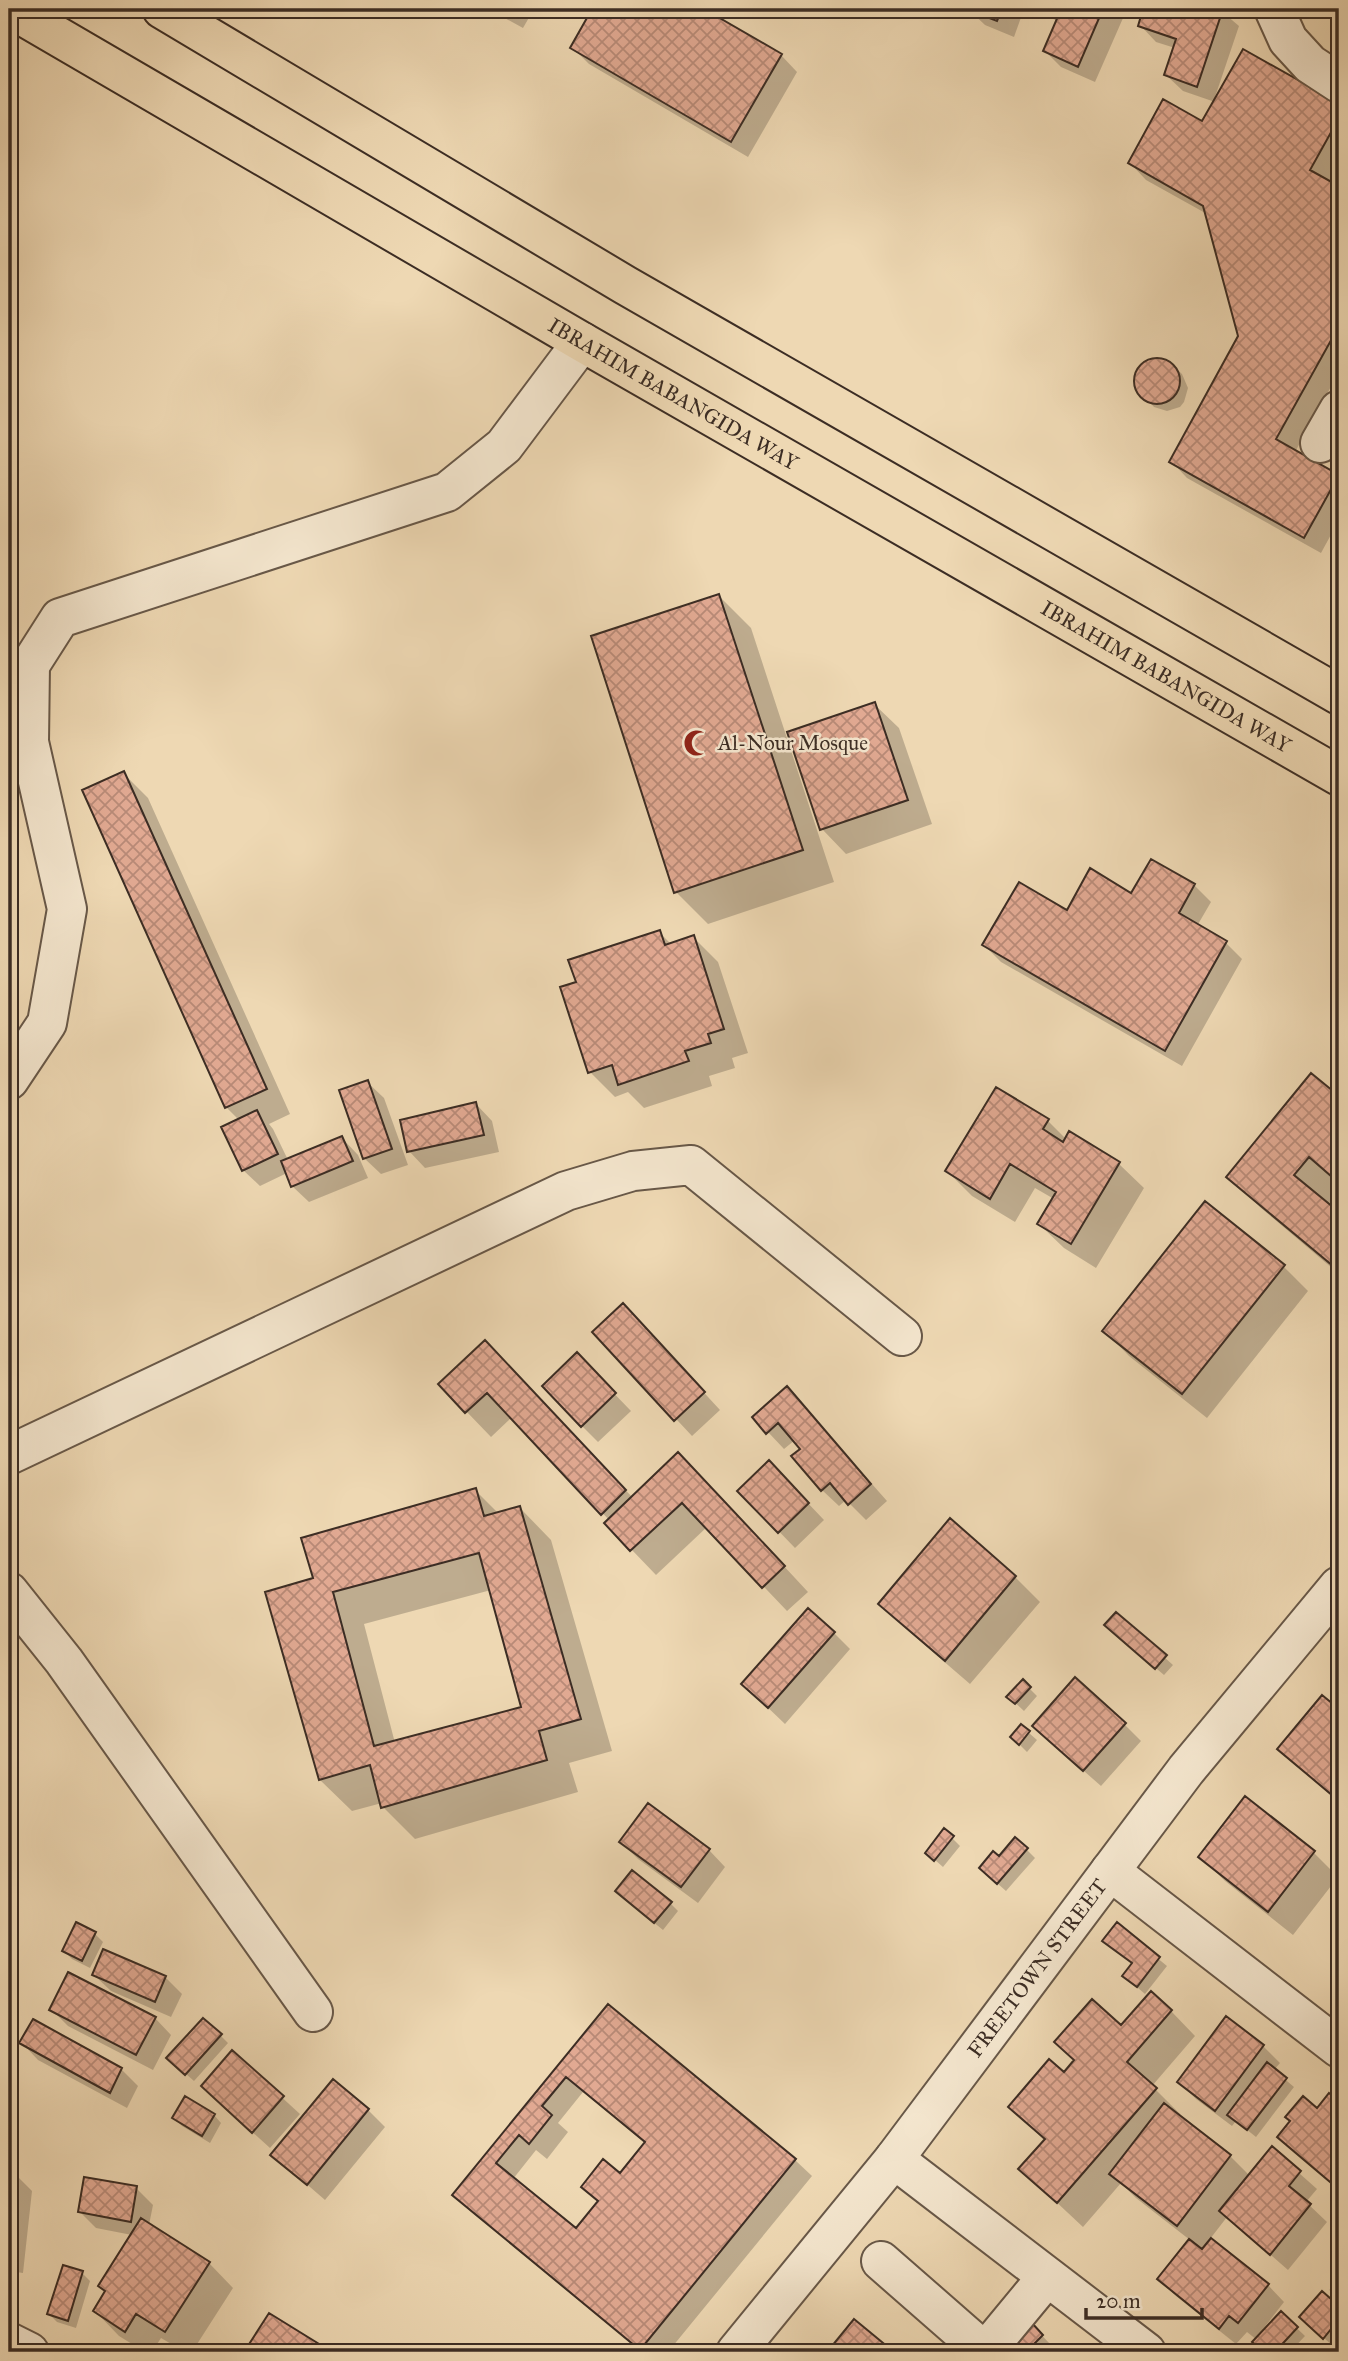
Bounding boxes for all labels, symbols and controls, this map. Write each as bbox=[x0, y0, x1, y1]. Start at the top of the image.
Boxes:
street label: IBRAHIM BABANGIDA WAY bbox=[543, 312, 803, 476]
street label: IBRAHIM BABANGIDA WAY bbox=[1036, 595, 1296, 759]
mosque icon: Al-Nour Mosque bbox=[682, 728, 712, 758]
place label: Al-Nour Mosque bbox=[717, 730, 868, 756]
street label: FREETOWN STREET bbox=[962, 1874, 1113, 2063]
scale bar bbox=[1086, 2277, 1201, 2321]
text: 20 m bbox=[1096, 2288, 1141, 2314]

